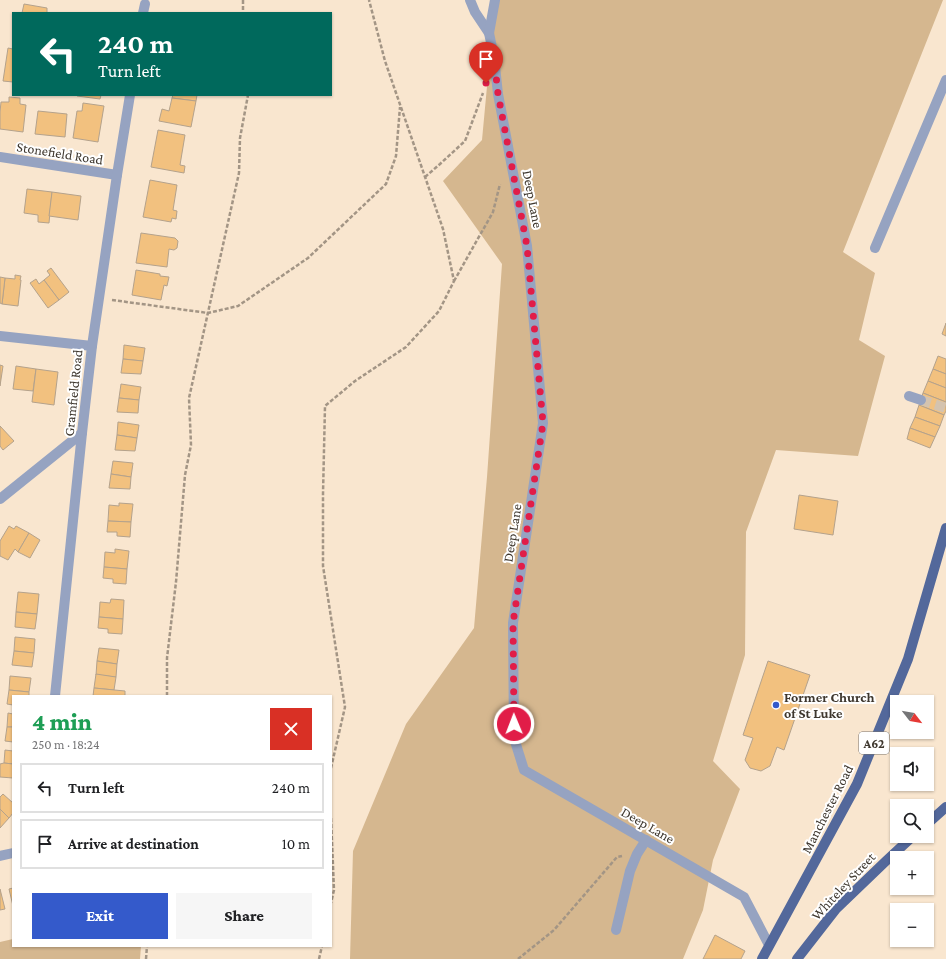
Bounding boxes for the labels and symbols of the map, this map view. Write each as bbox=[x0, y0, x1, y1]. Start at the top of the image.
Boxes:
pin bbox=[469, 42, 503, 83]
street label: Stonefield Road bbox=[16, 138, 105, 168]
street label: Deep Lane bbox=[520, 169, 546, 229]
street label: Gramfield Road bbox=[60, 348, 86, 437]
street label: Deep Lane bbox=[500, 503, 524, 563]
place label: Former Church of St Luke bbox=[784, 689, 874, 721]
north arrow bbox=[890, 695, 934, 739]
marker: Former Church of St Luke bbox=[771, 700, 781, 710]
position arrow bbox=[493, 703, 535, 745]
road number: A62 bbox=[859, 732, 889, 754]
street label: Manchester Road bbox=[798, 762, 856, 856]
street label: Deep Lane bbox=[619, 803, 677, 847]
street label: Whiteley Street bbox=[808, 849, 879, 923]

